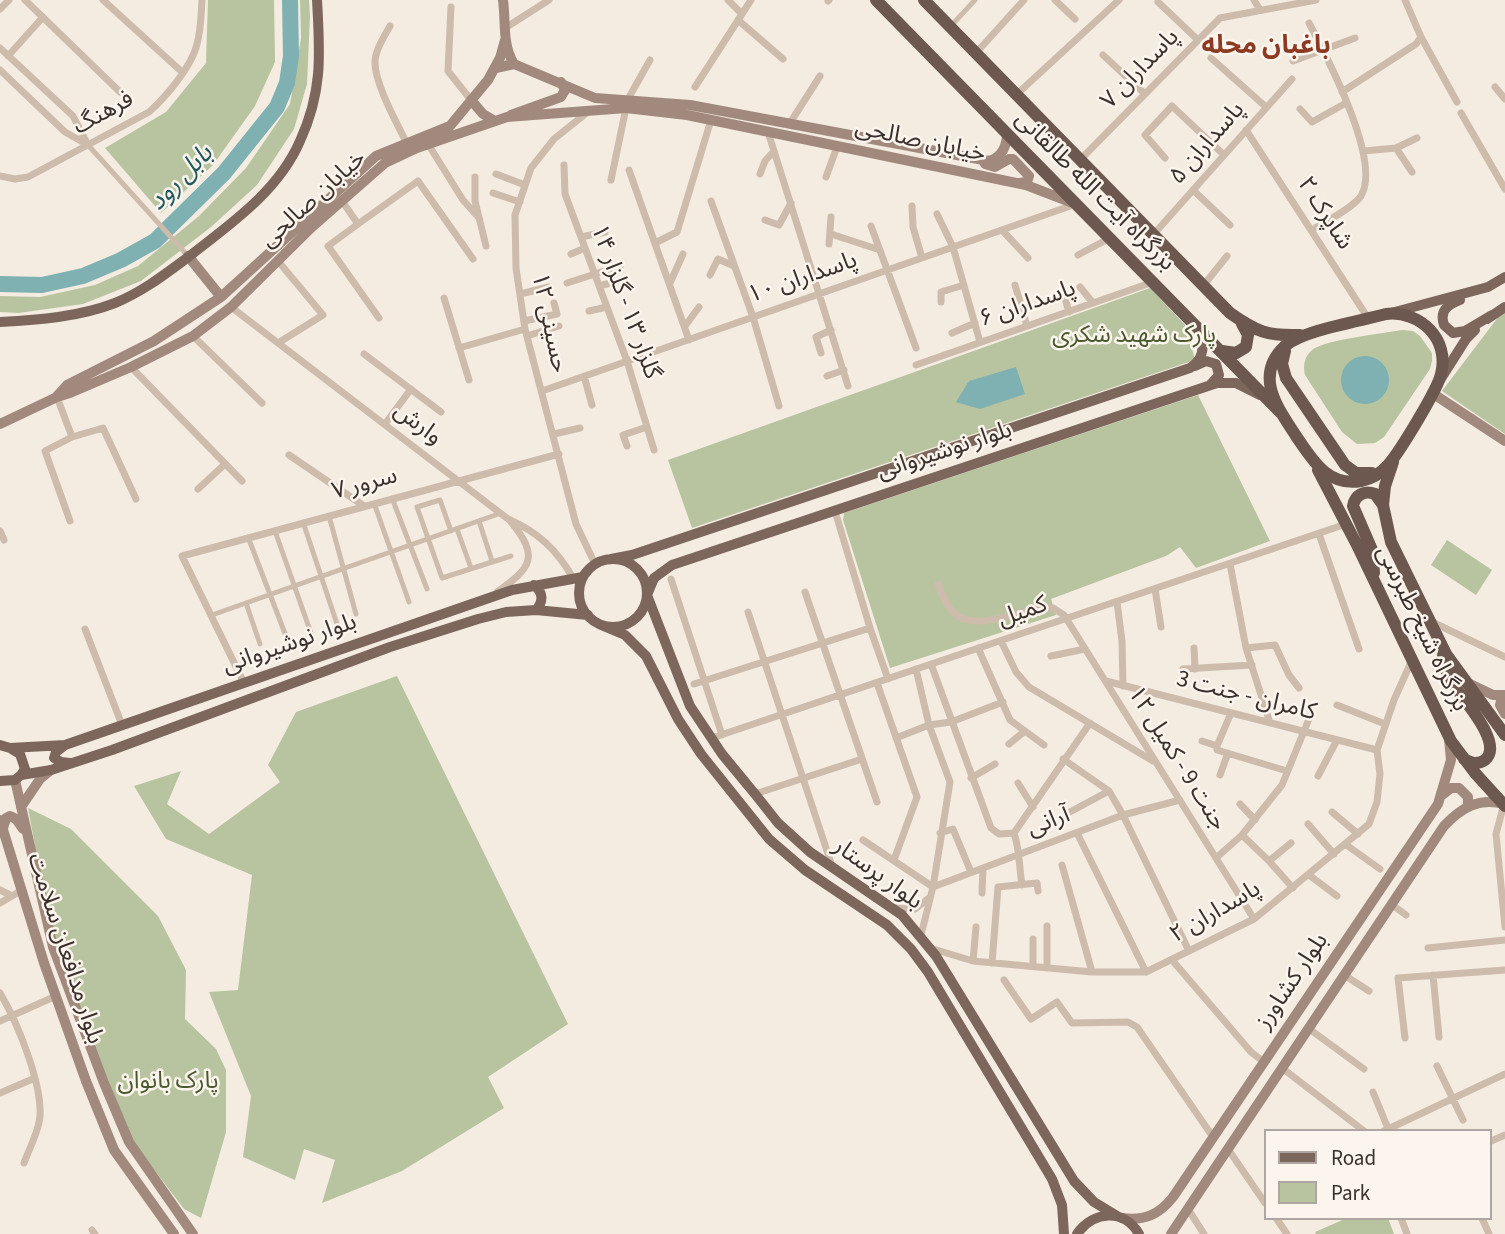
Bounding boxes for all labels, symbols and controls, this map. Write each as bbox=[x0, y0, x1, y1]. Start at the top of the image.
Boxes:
street label: پاسداران ۷ bbox=[1096, 24, 1186, 116]
district label: باغبان محله bbox=[1201, 31, 1331, 63]
street label: فرهنگ bbox=[69, 86, 139, 142]
street label: پاسداران ۵ bbox=[1164, 97, 1252, 191]
street label: بزرگراه آیت الله طالقانی bbox=[1008, 106, 1180, 278]
street label: خیابان صالحی bbox=[852, 114, 988, 170]
water label: بابل رود bbox=[143, 140, 221, 218]
street label: خيابان صالحی bbox=[255, 145, 373, 255]
street label: شاپرک ۲ bbox=[1290, 172, 1358, 256]
street label: گلزار ۱۳ - گلزار ۱۴ bbox=[583, 221, 665, 383]
street label: پاسداران ١٠ bbox=[744, 247, 862, 311]
street label: حسینی ۱۲ bbox=[523, 270, 573, 376]
street label: پاسداران ۶ bbox=[976, 275, 1080, 335]
park label: پارک شهید شکری bbox=[1052, 323, 1216, 351]
street label: وارش bbox=[387, 397, 447, 453]
street label: بلوار نوشیروانی bbox=[874, 417, 1016, 487]
street label: سرور ۷ bbox=[329, 462, 401, 508]
street label: بزرگراه شیخ طبرسی bbox=[1368, 541, 1474, 717]
street label: کمیل bbox=[995, 591, 1051, 635]
street label: بلوار نوشیروانی bbox=[219, 609, 361, 681]
street label: کامران - جنت 3 bbox=[1173, 666, 1319, 728]
street label: جنت 9 - کمیل ۱۲ bbox=[1120, 681, 1232, 837]
street label: آرانی bbox=[1023, 802, 1075, 844]
street label: بلوار پرستار bbox=[827, 833, 927, 917]
street label: بلوار مدافعان سلامت bbox=[20, 850, 108, 1048]
street label: پاسداران ۲ bbox=[1165, 875, 1267, 951]
street label: بلوار کشاورز bbox=[1250, 928, 1336, 1036]
park label: پارک بانوان bbox=[117, 1069, 219, 1097]
legend bbox=[1264, 1129, 1491, 1220]
text: Road bbox=[1331, 1143, 1376, 1173]
text: Park bbox=[1331, 1178, 1370, 1208]

